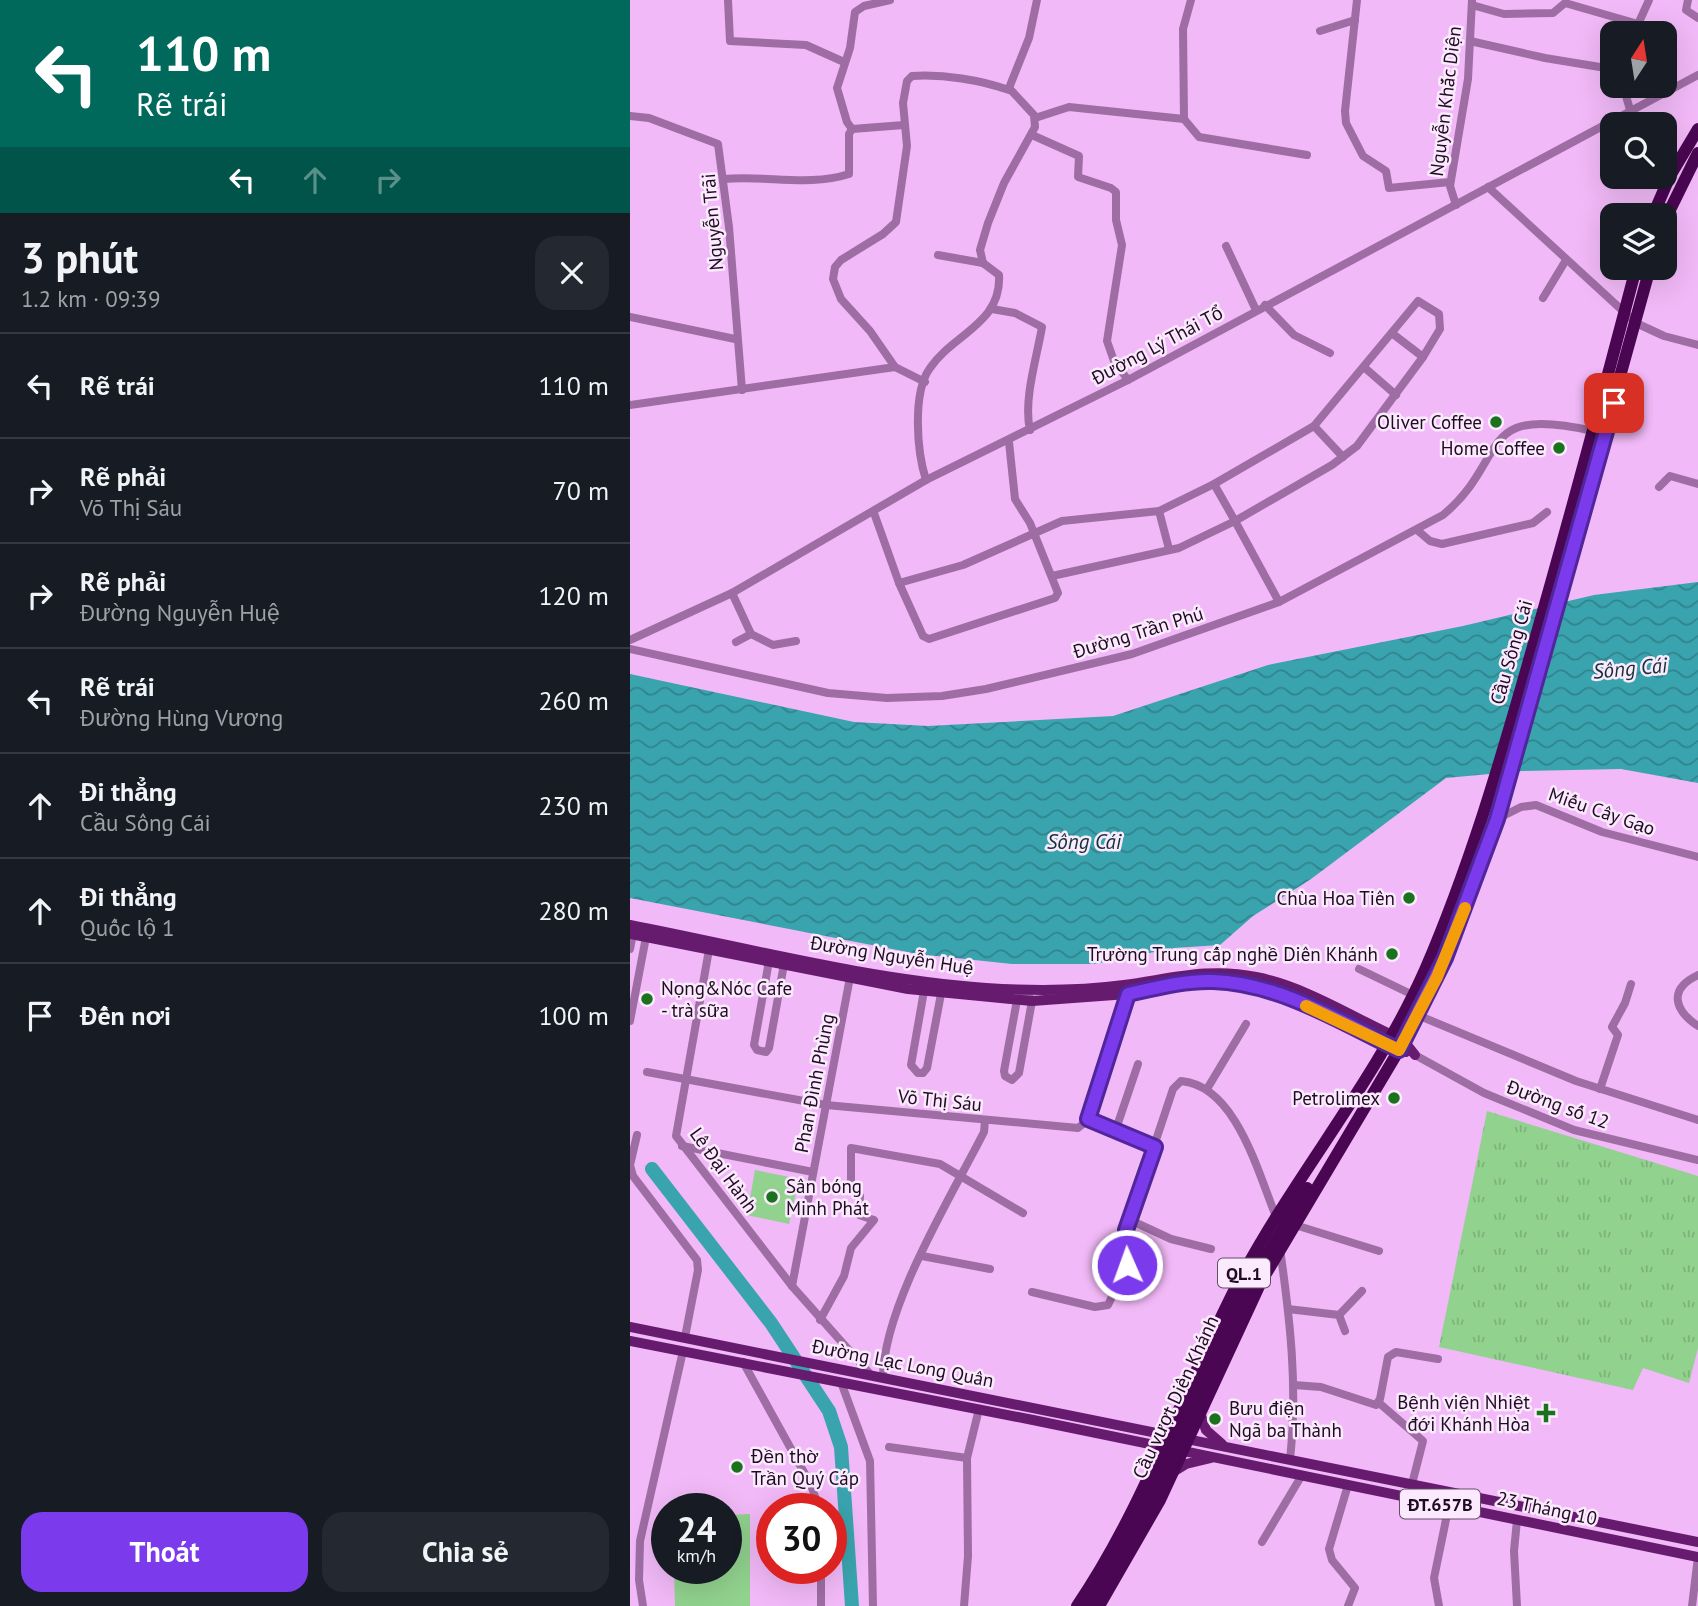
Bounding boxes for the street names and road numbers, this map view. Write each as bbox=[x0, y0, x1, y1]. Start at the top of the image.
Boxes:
street label: Nguyễn Khắc Diện bbox=[1424, 24, 1466, 178]
street label: Nguyễn Trãi bbox=[696, 173, 728, 271]
street label: Đường Lý Thái Tổ bbox=[1086, 300, 1227, 390]
street label: Cầu Sông Cái bbox=[1485, 597, 1537, 707]
street label: Đường Trần Phú bbox=[1069, 601, 1206, 664]
street label: Miếu Cây Gạo bbox=[1546, 782, 1658, 840]
street label: Đường Nguyễn Huệ bbox=[808, 930, 975, 980]
street label: Phan Đình Phùng bbox=[789, 1011, 839, 1155]
street label: Đường số 12 bbox=[1503, 1074, 1613, 1134]
street label: Võ Thị Sáu bbox=[896, 1084, 983, 1116]
street label: Lê Đại Hành bbox=[685, 1123, 763, 1217]
road number: QL.1 bbox=[1218, 1258, 1270, 1288]
street label: Cầu vượt Diên Khánh bbox=[1127, 1312, 1223, 1482]
street label: Đường Lạc Long Quân bbox=[809, 1333, 996, 1392]
street label: 23 Tháng 10 bbox=[1495, 1486, 1599, 1530]
road number: ĐT.657B bbox=[1400, 1490, 1480, 1518]

